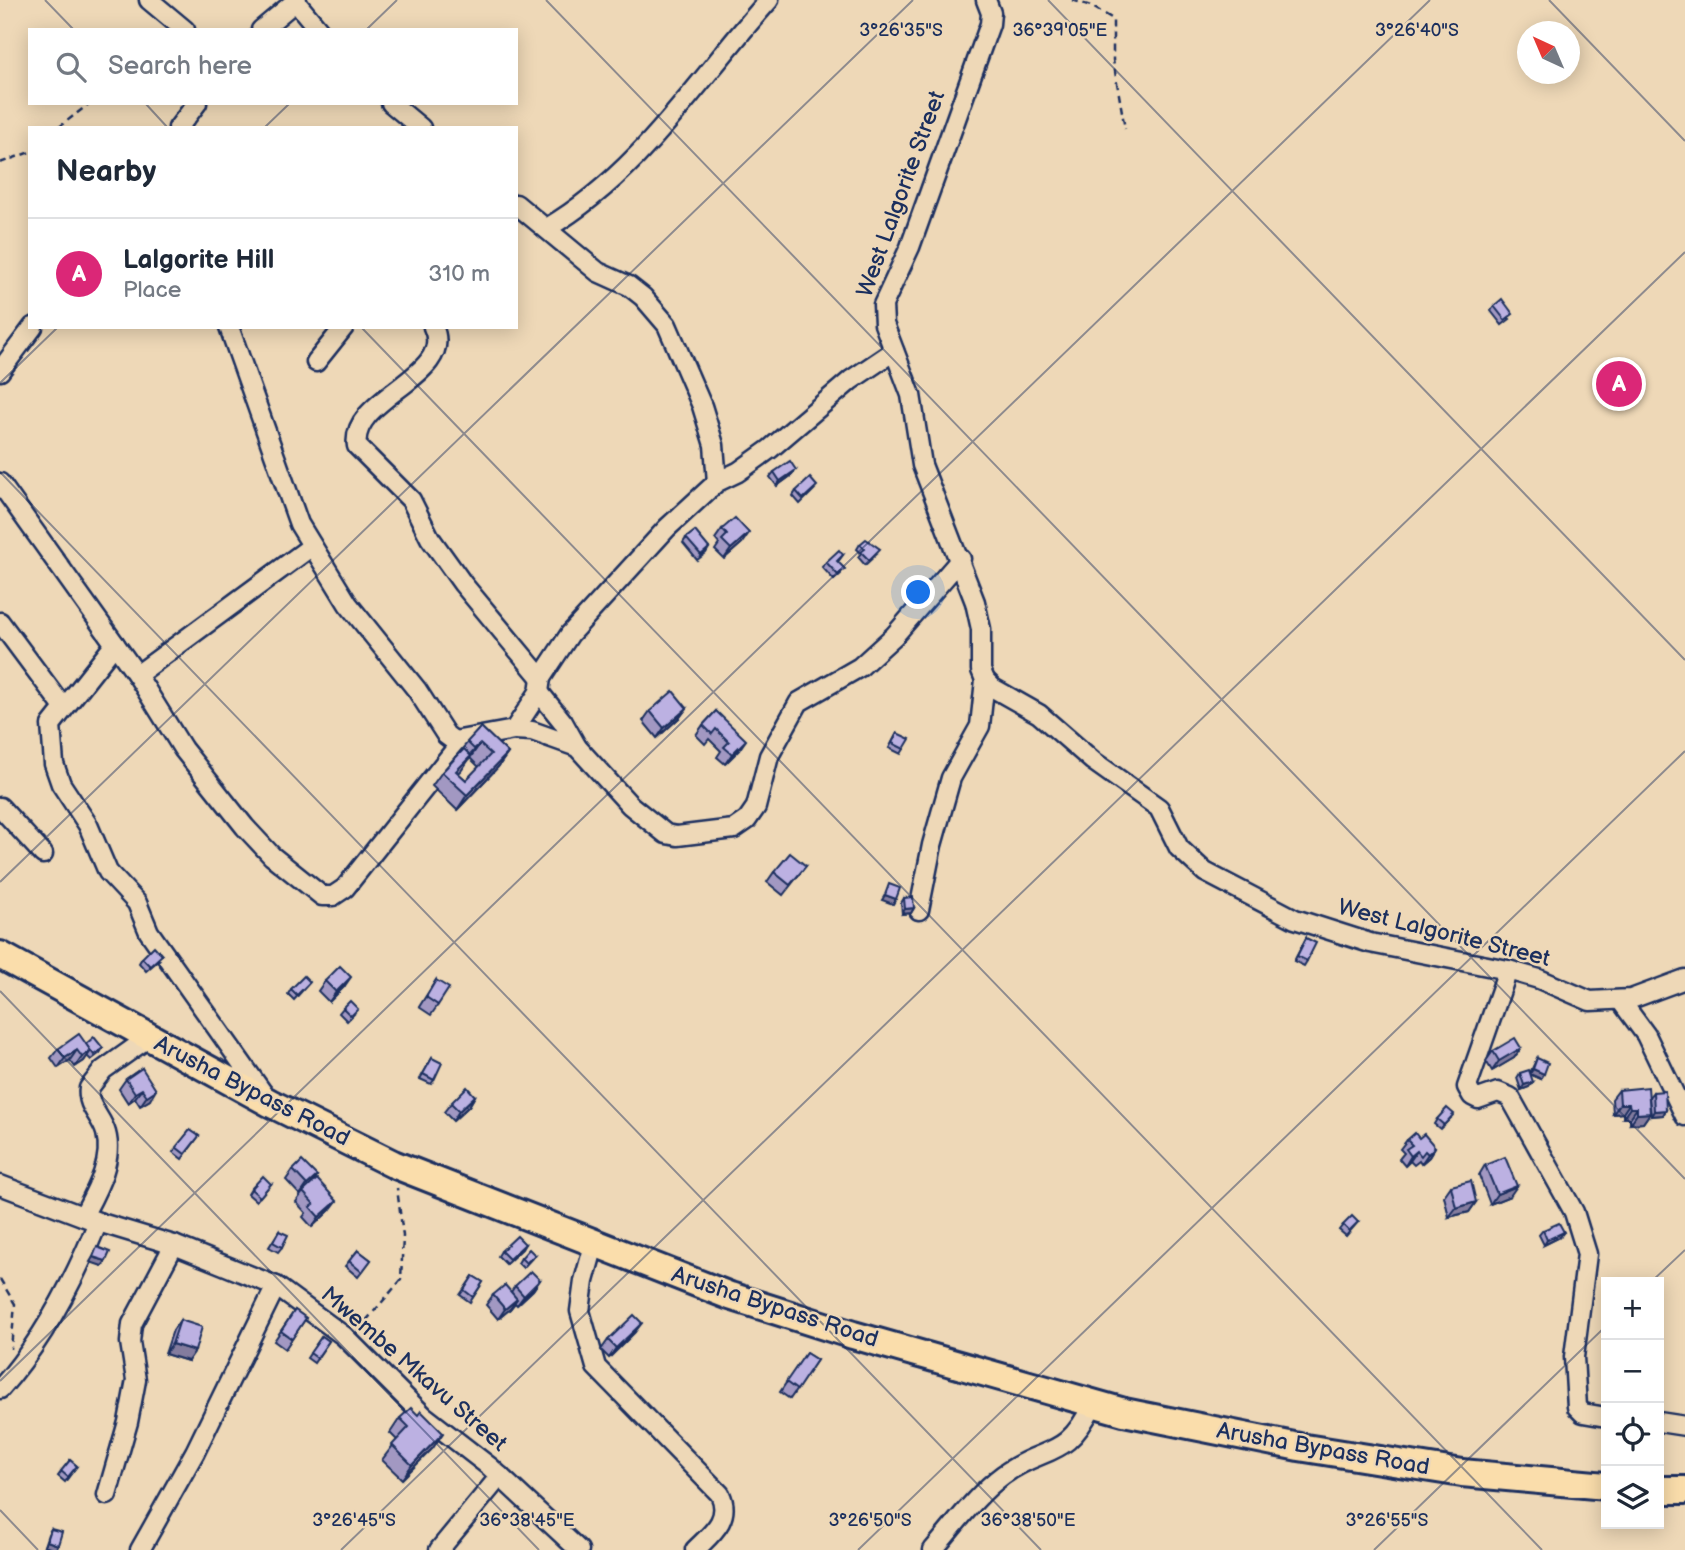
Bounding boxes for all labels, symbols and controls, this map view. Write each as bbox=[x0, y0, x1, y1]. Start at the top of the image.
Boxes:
text: 3°26'35"S bbox=[859, 20, 943, 41]
text: 36°39'05"E bbox=[1013, 20, 1108, 41]
text: 3°26'40"S bbox=[1375, 20, 1459, 41]
north arrow bbox=[1517, 21, 1580, 84]
search box bbox=[28, 28, 518, 105]
icon: search bbox=[52, 48, 90, 86]
text: Search here bbox=[108, 51, 252, 82]
street label: West Lalgorite Street bbox=[851, 87, 951, 301]
text: Nearby bbox=[56, 154, 156, 190]
text: Lalgorite Hill bbox=[123, 245, 274, 276]
text: A bbox=[72, 260, 86, 288]
text: 310 m bbox=[428, 260, 490, 288]
text: Place bbox=[123, 276, 181, 304]
pin: A bbox=[1596, 358, 1642, 410]
your location bbox=[901, 575, 935, 609]
street label: West Lalgorite Street bbox=[1335, 893, 1553, 973]
street label: Arusha Bypass Road bbox=[150, 1030, 354, 1152]
street label: Arusha Bypass Road bbox=[668, 1260, 882, 1354]
map controls bbox=[1601, 1277, 1664, 1529]
button: + bbox=[1601, 1277, 1664, 1340]
street label: Mwembe Mkavu Street bbox=[315, 1281, 513, 1457]
button: − bbox=[1601, 1340, 1664, 1403]
button: locate bbox=[1601, 1403, 1664, 1466]
street label: Arusha Bypass Road bbox=[1214, 1416, 1432, 1482]
button: layers bbox=[1601, 1466, 1664, 1529]
text: 3°26'45"S bbox=[312, 1510, 396, 1531]
text: 36°38'45"E bbox=[479, 1510, 575, 1531]
text: 3°26'50"S bbox=[828, 1510, 912, 1531]
text: 36°38'50"E bbox=[980, 1510, 1076, 1531]
text: 3°26'55"S bbox=[1346, 1510, 1429, 1531]

